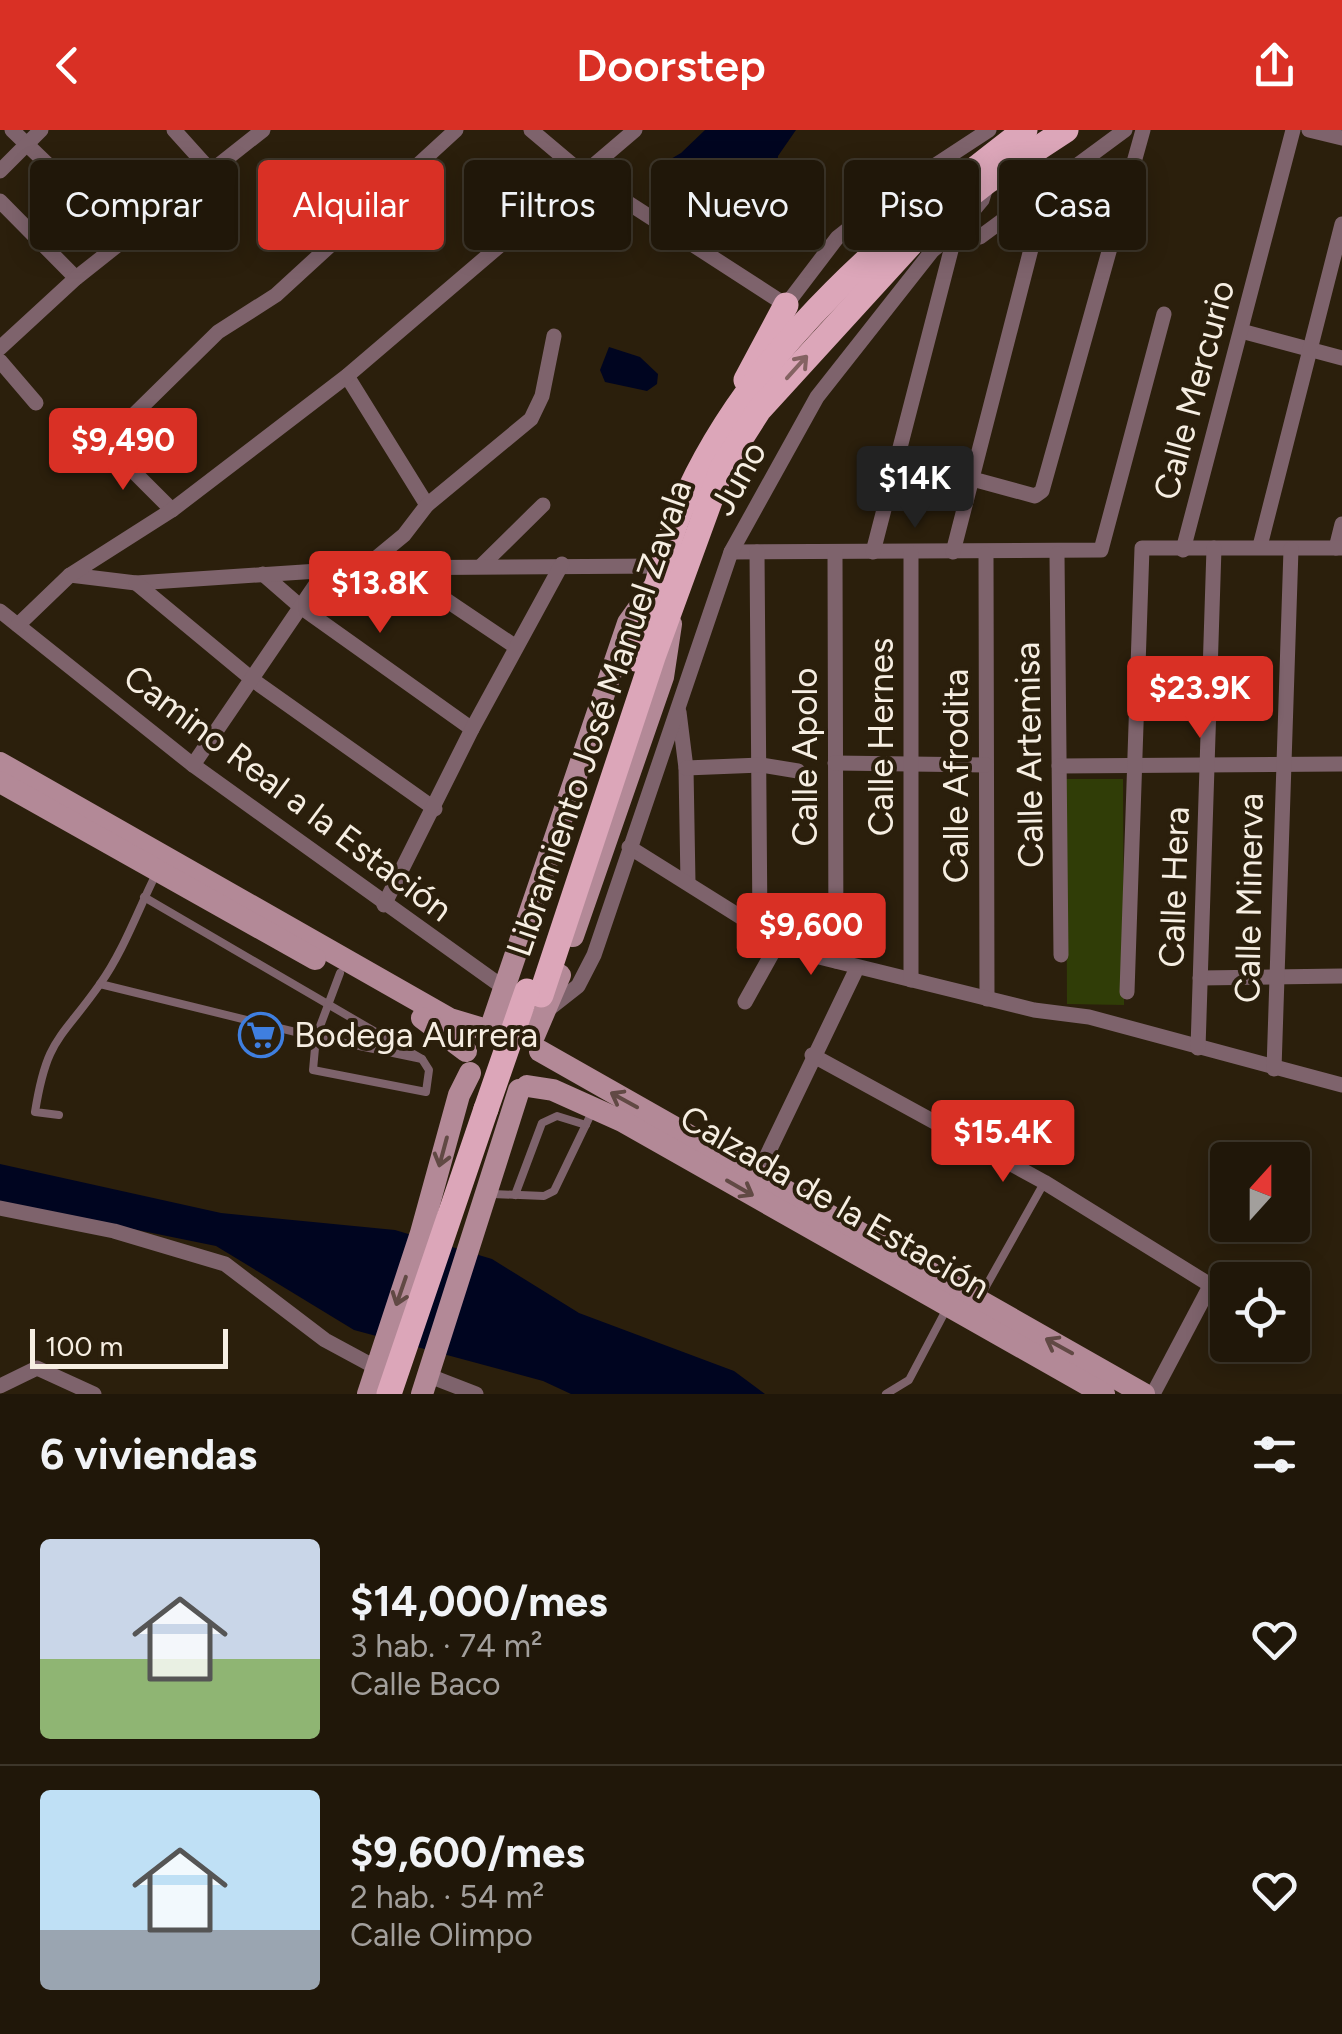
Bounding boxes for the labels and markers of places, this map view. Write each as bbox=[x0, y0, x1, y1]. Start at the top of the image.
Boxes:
pin: $9,490 bbox=[42, 408, 204, 493]
pin: $14K bbox=[856, 446, 974, 531]
pin: $13.8K bbox=[299, 551, 461, 636]
pin: $23.9K bbox=[1119, 656, 1281, 741]
pin: $9,600 bbox=[730, 893, 892, 978]
supermarket icon: Bodega Aurrera bbox=[238, 1012, 284, 1058]
place label: Bodega Aurrera bbox=[294, 1014, 538, 1056]
pin: $15.4K bbox=[922, 1100, 1084, 1185]

